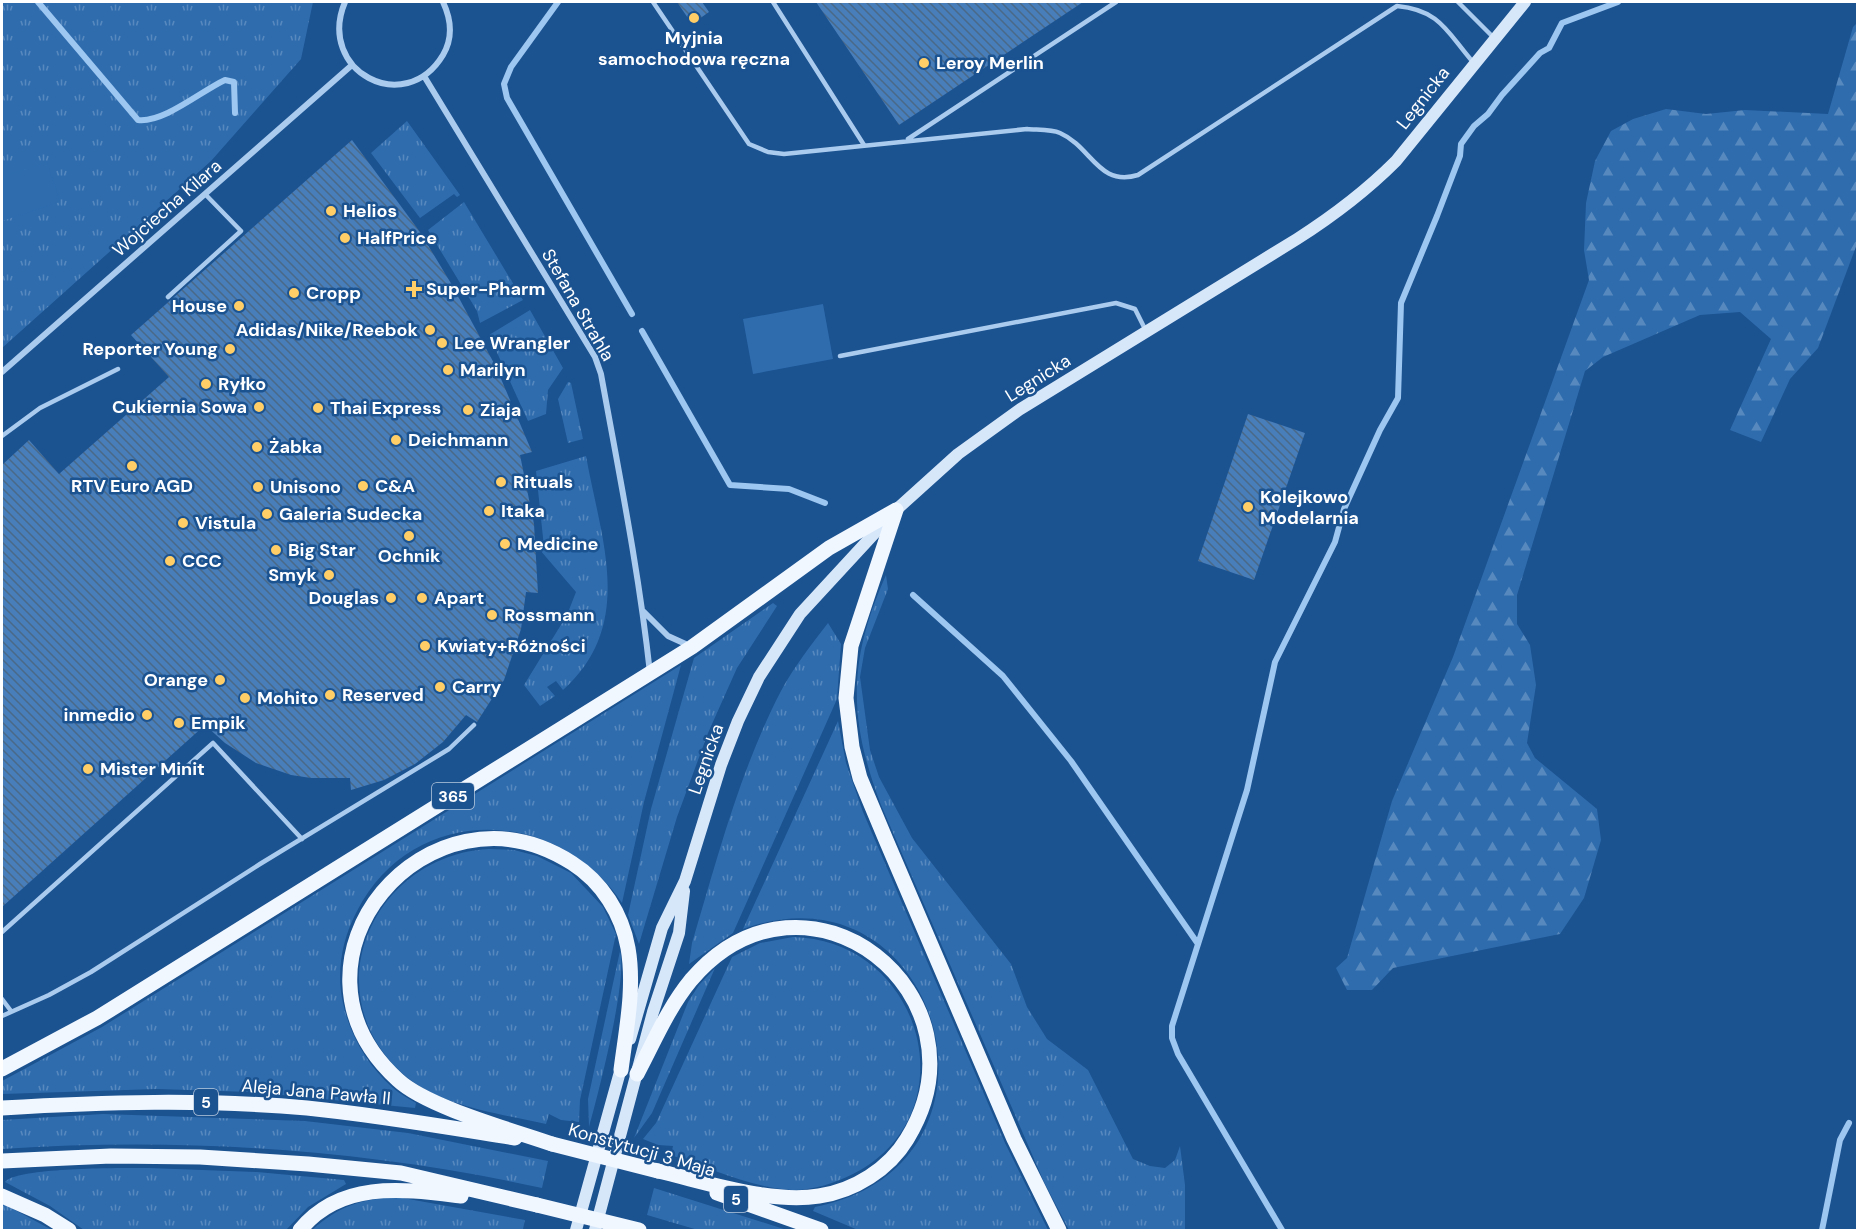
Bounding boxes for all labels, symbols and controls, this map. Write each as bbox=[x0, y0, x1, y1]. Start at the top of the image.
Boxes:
marker: Myjnia samochodowa ręczna bbox=[687, 11, 701, 25]
place label: Myjnia samochodowa ręczna bbox=[598, 26, 790, 71]
place label: Leroy Merlin bbox=[936, 51, 1044, 75]
marker: Leroy Merlin bbox=[917, 56, 931, 70]
street label: Legnicka bbox=[1391, 62, 1455, 134]
street label: Wojciecha Kilara bbox=[108, 154, 226, 262]
place label: Helios bbox=[343, 199, 397, 223]
marker: Helios bbox=[324, 204, 338, 218]
place label: HalfPrice bbox=[357, 226, 437, 250]
marker: HalfPrice bbox=[338, 231, 352, 245]
street label: Stefana Strahla bbox=[536, 244, 620, 366]
place label: Super-Pharm bbox=[426, 277, 545, 301]
place label: Cropp bbox=[306, 281, 361, 305]
marker: Super-Pharm bbox=[407, 282, 421, 296]
marker: Cropp bbox=[287, 286, 301, 300]
place label: House bbox=[172, 294, 227, 318]
marker: House bbox=[232, 299, 246, 313]
place label: Adidas/Nike/Reebok bbox=[236, 318, 419, 342]
marker: Adidas/Nike/Reebok bbox=[423, 323, 437, 337]
place label: Lee Wrangler bbox=[454, 331, 570, 355]
marker: Lee Wrangler bbox=[435, 336, 449, 350]
place label: Reporter Young bbox=[83, 337, 218, 361]
marker: Reporter Young bbox=[223, 342, 237, 356]
street label: Legnicka bbox=[1001, 348, 1075, 408]
place label: Marilyn bbox=[460, 358, 526, 382]
marker: Marilyn bbox=[441, 363, 455, 377]
place label: Ryłko bbox=[218, 372, 266, 396]
marker: Ryłko bbox=[199, 377, 213, 391]
place label: Cukiernia Sowa bbox=[112, 395, 247, 419]
place label: Thai Express bbox=[330, 396, 441, 420]
place label: Ziaja bbox=[480, 398, 521, 422]
marker: Cukiernia Sowa bbox=[252, 400, 266, 414]
marker: Thai Express bbox=[311, 401, 325, 415]
marker: Ziaja bbox=[461, 403, 475, 417]
place label: Deichmann bbox=[408, 428, 508, 452]
marker: Deichmann bbox=[389, 433, 403, 447]
place label: Żabka bbox=[269, 435, 322, 459]
marker: Żabka bbox=[250, 440, 264, 454]
marker: RTV Euro AGD bbox=[125, 459, 139, 473]
place label: Rituals bbox=[513, 470, 573, 494]
place label: RTV Euro AGD bbox=[71, 474, 193, 498]
place label: C&A bbox=[375, 474, 415, 498]
place label: Unisono bbox=[270, 475, 341, 499]
marker: Rituals bbox=[494, 475, 508, 489]
marker: C&A bbox=[356, 479, 370, 493]
marker: Unisono bbox=[251, 480, 265, 494]
place label: Kolejkowo Modelarnia bbox=[1260, 485, 1359, 530]
place label: Itaka bbox=[501, 499, 545, 523]
marker: Kolejkowo Modelarnia bbox=[1241, 500, 1255, 514]
place label: Galeria Sudecka bbox=[279, 502, 422, 526]
marker: Itaka bbox=[482, 504, 496, 518]
marker: Galeria Sudecka bbox=[260, 507, 274, 521]
place label: Vistula bbox=[195, 511, 256, 535]
marker: Vistula bbox=[176, 516, 190, 530]
marker: Ochnik bbox=[402, 529, 416, 543]
place label: Medicine bbox=[517, 532, 598, 556]
marker: Medicine bbox=[498, 537, 512, 551]
place label: Big Star bbox=[288, 538, 356, 562]
marker: Big Star bbox=[269, 543, 283, 557]
place label: Ochnik bbox=[378, 544, 441, 568]
place label: CCC bbox=[182, 549, 222, 573]
marker: CCC bbox=[163, 554, 177, 568]
place label: Smyk bbox=[268, 563, 318, 587]
marker: Smyk bbox=[322, 568, 336, 582]
place label: Douglas bbox=[309, 586, 379, 610]
place label: Apart bbox=[434, 586, 484, 610]
marker: Douglas bbox=[384, 591, 398, 605]
marker: Apart bbox=[415, 591, 429, 605]
place label: Rossmann bbox=[504, 603, 595, 627]
marker: Rossmann bbox=[485, 608, 499, 622]
place label: Kwiaty+Różności bbox=[437, 634, 586, 658]
marker: Kwiaty+Różności bbox=[418, 639, 432, 653]
place label: Orange bbox=[144, 668, 208, 692]
marker: Orange bbox=[213, 673, 227, 687]
place label: Carry bbox=[452, 675, 502, 699]
marker: Carry bbox=[433, 680, 447, 694]
place label: Reserved bbox=[342, 683, 424, 707]
place label: Mohito bbox=[257, 686, 319, 710]
marker: Reserved bbox=[323, 688, 337, 702]
marker: Mohito bbox=[238, 691, 252, 705]
place label: inmedio bbox=[63, 703, 135, 727]
marker: inmedio bbox=[140, 708, 154, 722]
place label: Empik bbox=[191, 711, 246, 735]
marker: Empik bbox=[172, 716, 186, 730]
street label: Legnicka bbox=[683, 721, 729, 797]
place label: Mister Minit bbox=[100, 757, 205, 781]
marker: Mister Minit bbox=[81, 762, 95, 776]
road number: 365 bbox=[432, 783, 474, 809]
street label: Aleja Jana Pawła II bbox=[240, 1074, 392, 1110]
road number: 5 bbox=[194, 1089, 218, 1115]
street label: Konstytucji 3 Maja bbox=[565, 1117, 719, 1183]
road number: 5 bbox=[724, 1186, 748, 1212]

